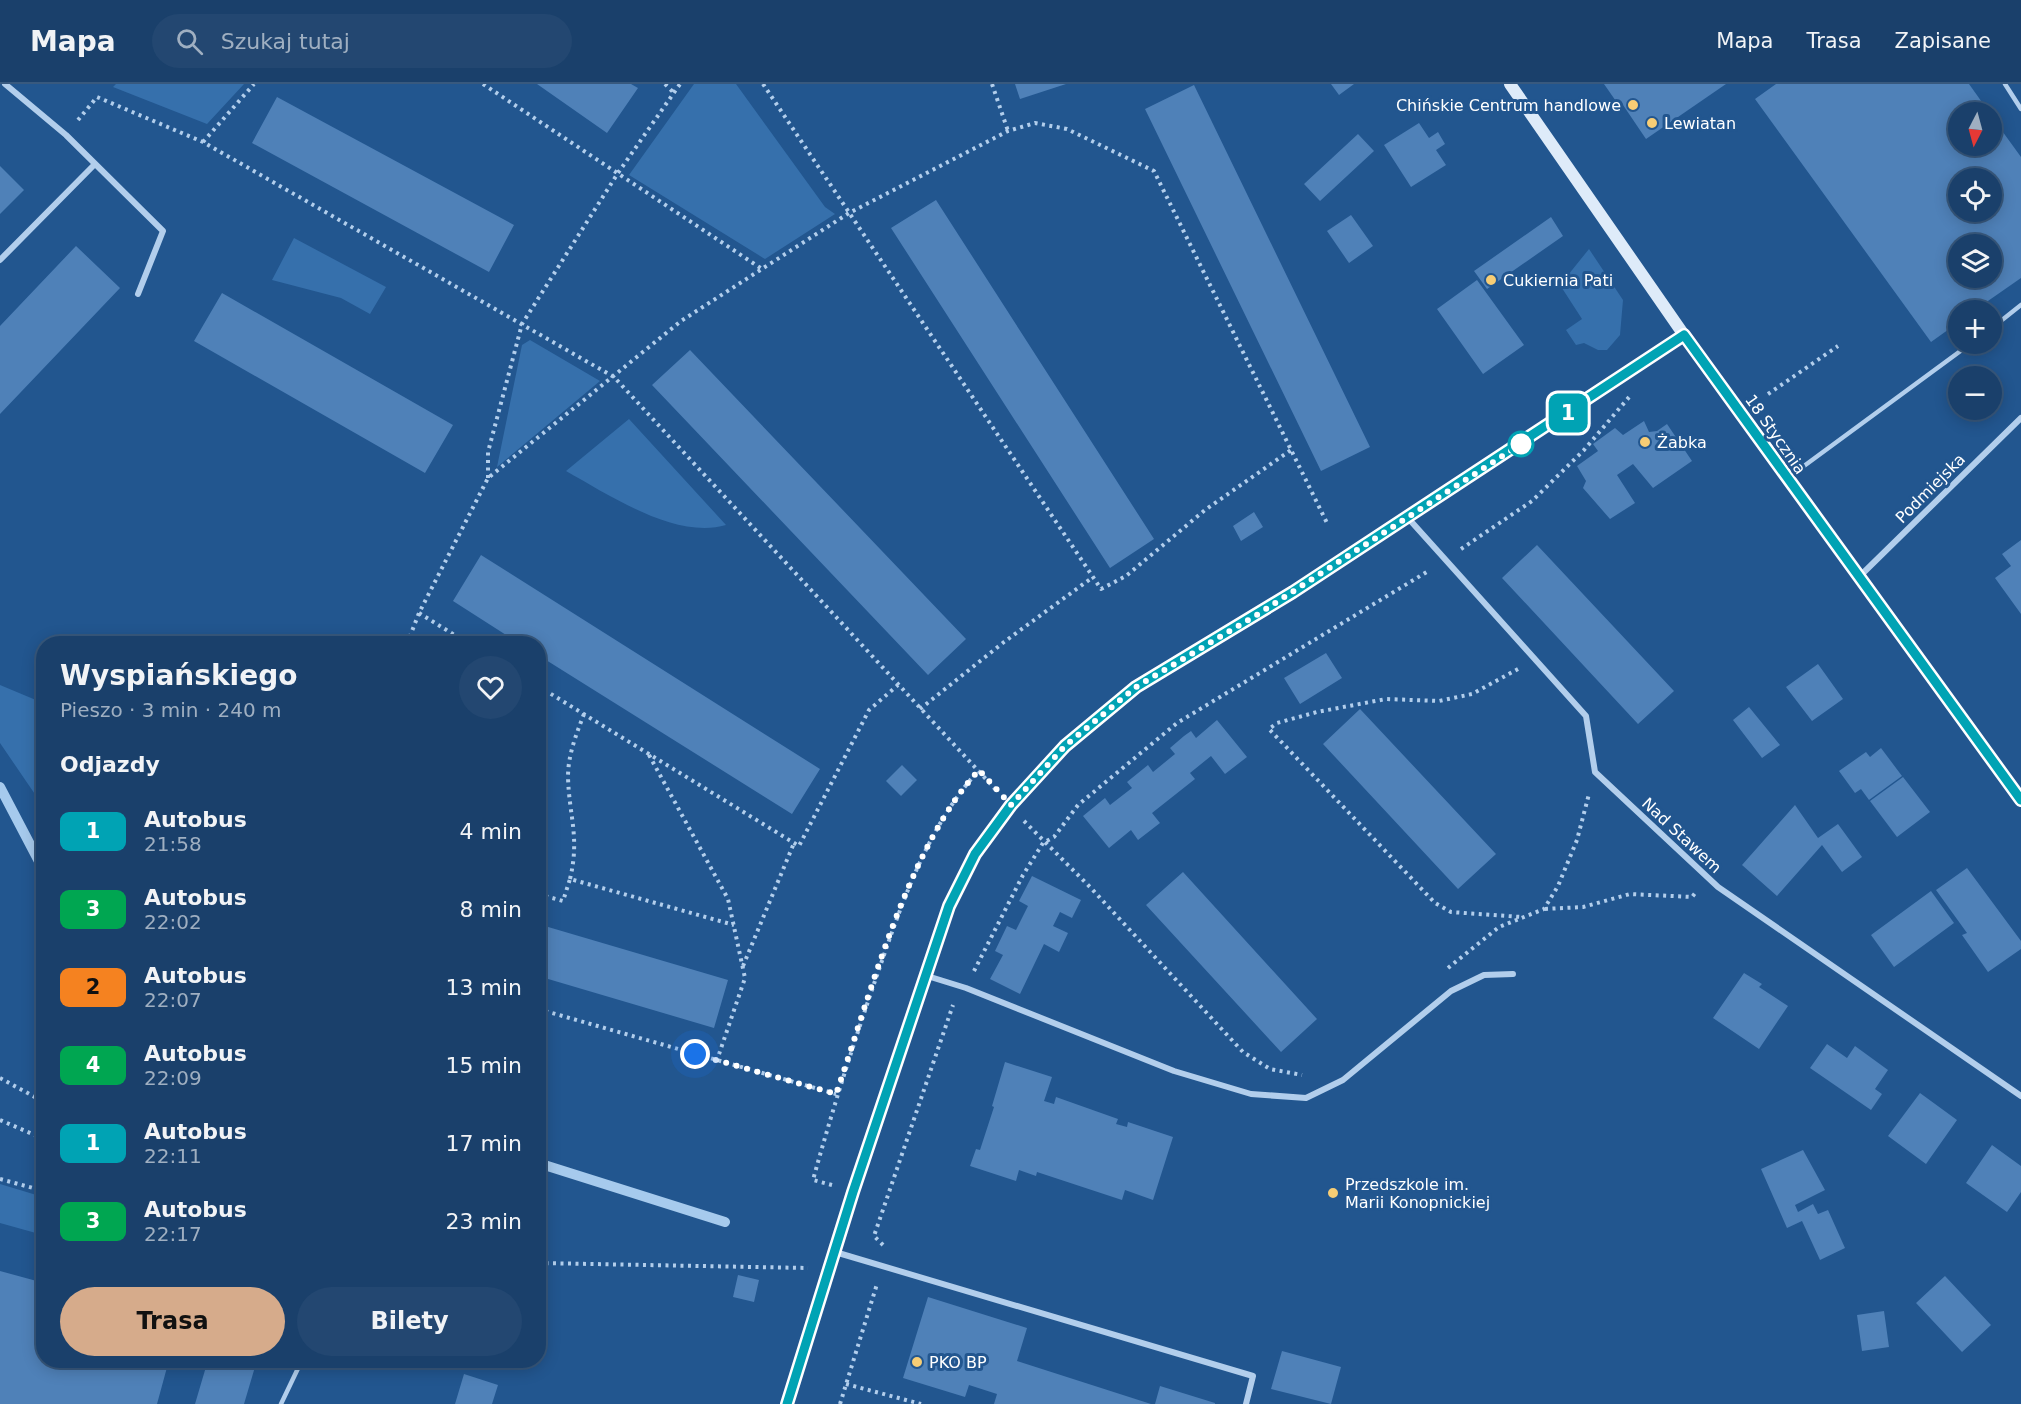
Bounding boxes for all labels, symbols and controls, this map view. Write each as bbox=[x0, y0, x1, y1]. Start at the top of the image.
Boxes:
search box bbox=[152, 14, 572, 68]
text: Mapa bbox=[30, 25, 116, 58]
icon: search bbox=[173, 25, 206, 58]
text: Szukaj tutaj bbox=[221, 29, 350, 54]
text: Mapa bbox=[1716, 29, 1773, 53]
text: Trasa bbox=[1806, 29, 1862, 53]
text: Zapisane bbox=[1895, 29, 1991, 53]
place label: Chińskie Centrum handlowe bbox=[1396, 96, 1621, 115]
marker: Chińskie Centrum handlowe bbox=[1626, 98, 1640, 112]
north arrow bbox=[1948, 102, 2002, 156]
map controls bbox=[1948, 102, 2002, 420]
place label: Lewiatan bbox=[1664, 114, 1736, 133]
marker: Lewiatan bbox=[1645, 116, 1659, 130]
button: locate bbox=[1948, 168, 2002, 222]
button: layers bbox=[1948, 234, 2002, 288]
place label: Cukiernia Pati bbox=[1503, 271, 1613, 290]
marker: Cukiernia Pati bbox=[1484, 273, 1498, 287]
button: + bbox=[1948, 300, 2002, 354]
button: − bbox=[1948, 366, 2002, 420]
street label: 18 Stycznia bbox=[1741, 391, 1810, 478]
line badge: 1 bbox=[1548, 394, 1588, 432]
text: 1 bbox=[1561, 401, 1575, 425]
unlabelled marker bbox=[1508, 431, 1534, 457]
place label: Żabka bbox=[1657, 433, 1707, 452]
marker: Żabka bbox=[1638, 435, 1652, 449]
street label: Podmiejska bbox=[1892, 450, 1969, 527]
button: heart bbox=[459, 656, 522, 719]
text: Wyspiańskiego bbox=[60, 659, 297, 692]
text: Pieszo · 3 min · 240 m bbox=[60, 698, 282, 722]
text: Odjazdy bbox=[60, 752, 160, 777]
street label: Nad Stawem bbox=[1638, 794, 1725, 877]
text: Autobus bbox=[144, 807, 247, 832]
text: 1 bbox=[86, 819, 100, 843]
text: 4 min bbox=[460, 819, 522, 844]
text: 21:58 bbox=[144, 832, 202, 856]
text: Autobus bbox=[144, 885, 247, 910]
text: 3 bbox=[86, 897, 100, 921]
text: 8 min bbox=[460, 897, 522, 922]
text: 22:02 bbox=[144, 910, 202, 934]
text: Autobus bbox=[144, 963, 247, 988]
text: 2 bbox=[86, 975, 100, 999]
text: 13 min bbox=[446, 975, 522, 1000]
text: 22:07 bbox=[144, 988, 202, 1012]
your location bbox=[680, 1039, 710, 1069]
text: Autobus bbox=[144, 1041, 247, 1066]
text: 4 bbox=[86, 1053, 100, 1077]
text: 15 min bbox=[446, 1053, 522, 1078]
text: 22:09 bbox=[144, 1066, 202, 1090]
text: Autobus bbox=[144, 1119, 247, 1144]
text: 1 bbox=[86, 1131, 100, 1155]
text: 17 min bbox=[446, 1131, 522, 1156]
text: 22:11 bbox=[144, 1144, 202, 1168]
place label: Przedszkole im. Marii Konopnickiej bbox=[1345, 1175, 1490, 1212]
marker: Przedszkole im. Marii Konopnickiej bbox=[1326, 1186, 1340, 1200]
text: Autobus bbox=[144, 1197, 247, 1222]
text: 3 bbox=[86, 1209, 100, 1233]
text: 23 min bbox=[446, 1209, 522, 1234]
text: 22:17 bbox=[144, 1222, 202, 1246]
button: Trasa bbox=[60, 1287, 285, 1356]
button: Bilety bbox=[297, 1287, 522, 1356]
place label: PKO BP bbox=[929, 1353, 987, 1372]
marker: PKO BP bbox=[910, 1355, 924, 1369]

